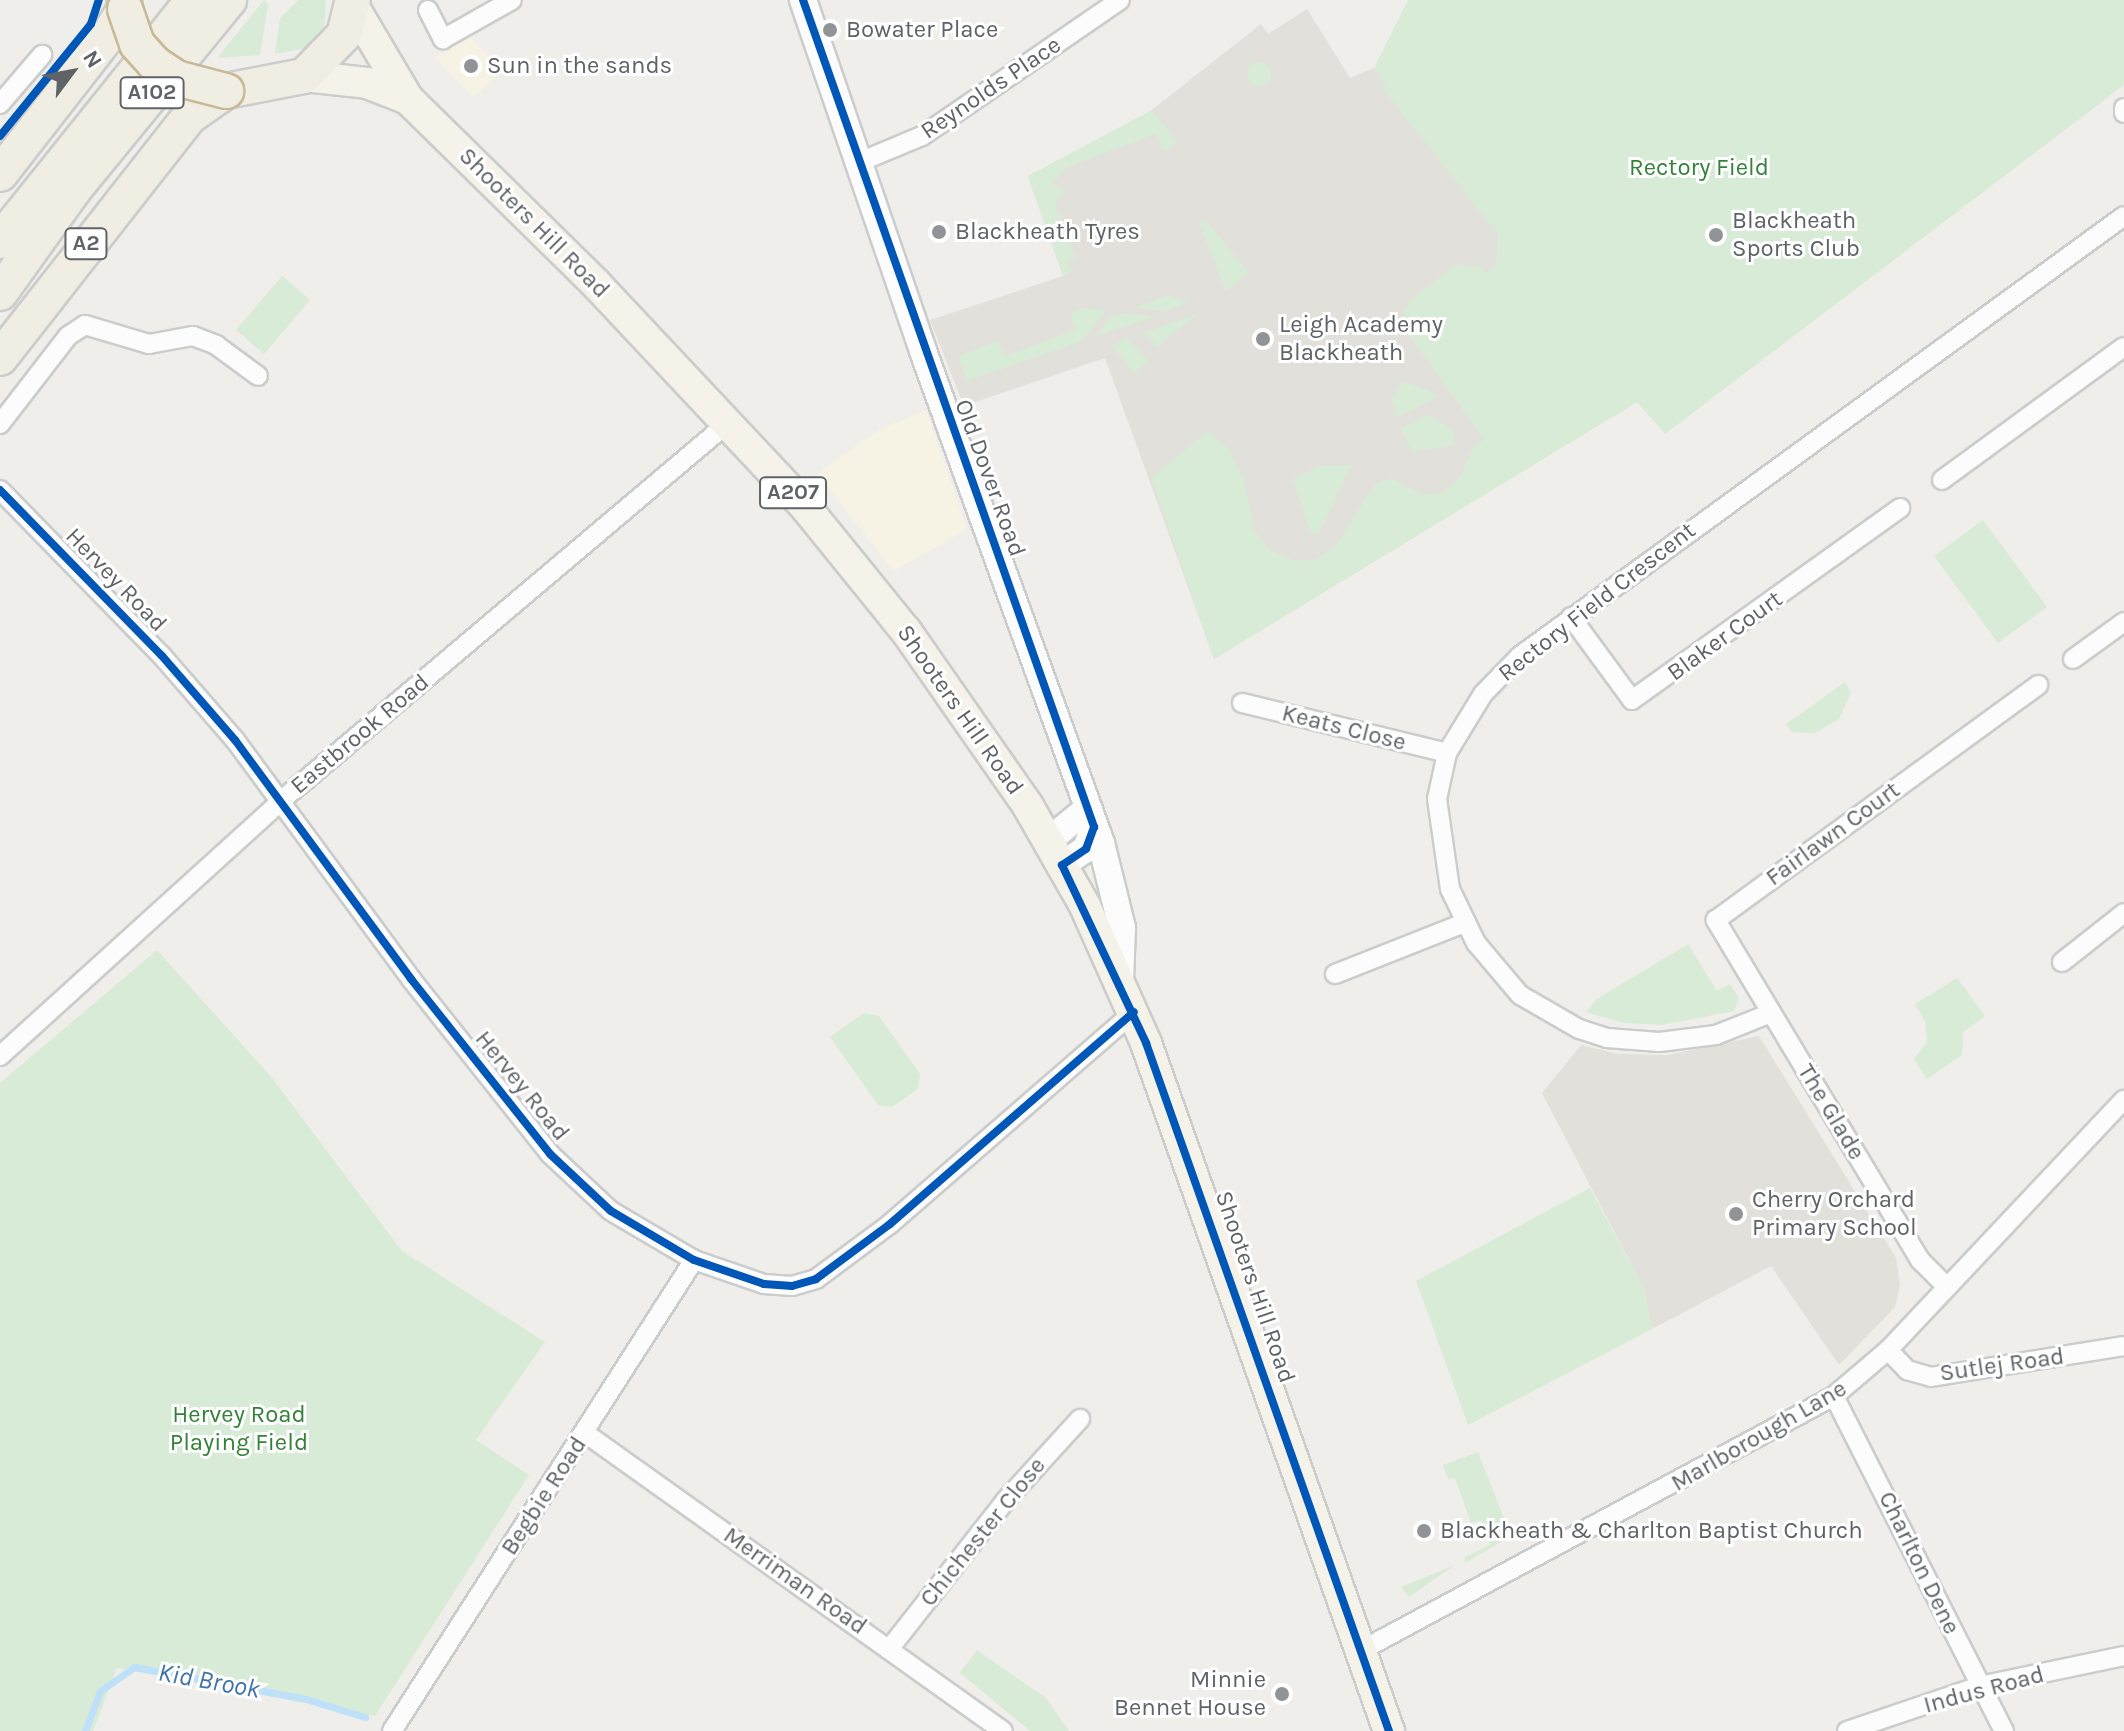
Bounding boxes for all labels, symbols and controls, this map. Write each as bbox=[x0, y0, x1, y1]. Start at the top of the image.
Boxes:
place label: Bowater Place bbox=[846, 16, 998, 44]
marker: Bowater Place bbox=[821, 21, 839, 39]
street label: Reynolds Place bbox=[915, 30, 1067, 146]
north arrow bbox=[32, 32, 112, 112]
text: N bbox=[77, 46, 108, 73]
place label: Sun in the sands bbox=[487, 52, 672, 80]
marker: Sun in the sands bbox=[462, 57, 480, 75]
road number: A102 bbox=[118, 75, 186, 111]
street label: Shooters Hill Road bbox=[453, 142, 615, 304]
park label: Rectory Field bbox=[1629, 154, 1769, 182]
place label: Blackheath Sports Club bbox=[1732, 207, 1860, 263]
place label: Blackheath Tyres bbox=[955, 218, 1140, 246]
marker: Blackheath Tyres bbox=[930, 223, 948, 241]
road number: A2 bbox=[64, 226, 108, 262]
marker: Blackheath Sports Club bbox=[1707, 226, 1725, 244]
place label: Leigh Academy Blackheath bbox=[1279, 311, 1443, 367]
marker: Leigh Academy Blackheath bbox=[1254, 330, 1272, 348]
street label: Old Dover Road bbox=[948, 396, 1032, 560]
road number: A207 bbox=[759, 475, 827, 511]
street label: Rectory Field Crescent bbox=[1493, 516, 1701, 688]
street label: Hervey Road bbox=[59, 522, 173, 638]
street label: Blaker Court bbox=[1662, 585, 1788, 687]
street label: Shooters Hill Road bbox=[891, 619, 1029, 801]
street label: Eastbrook Road bbox=[285, 668, 435, 800]
street label: Keats Close bbox=[1279, 699, 1409, 757]
street label: Fairlawn Court bbox=[1760, 776, 1906, 892]
street label: Hervey Road bbox=[469, 1025, 575, 1147]
street label: The Glade bbox=[1791, 1059, 1871, 1165]
place label: Cherry Orchard Primary School bbox=[1752, 1186, 1917, 1242]
street label: Shooters Hill Road bbox=[1209, 1187, 1301, 1387]
marker: Cherry Orchard Primary School bbox=[1727, 1205, 1745, 1223]
street label: Sutlej Road bbox=[1938, 1342, 2066, 1388]
street label: Marlborough Lane bbox=[1666, 1374, 1852, 1498]
park label: Hervey Road Playing Field bbox=[170, 1401, 308, 1457]
street label: Begbie Road bbox=[495, 1431, 593, 1561]
street label: Chichester Close bbox=[914, 1452, 1052, 1612]
street label: Charlton Dene bbox=[1872, 1487, 1966, 1639]
place label: Blackheath & Charlton Baptist Church bbox=[1440, 1517, 1863, 1545]
street label: Merriman Road bbox=[718, 1521, 872, 1641]
marker: Blackheath & Charlton Baptist Church bbox=[1415, 1522, 1433, 1540]
water label: Kid Brook bbox=[156, 1657, 262, 1705]
street label: Indus Road bbox=[1921, 1660, 2047, 1720]
place label: Minnie Bennet House bbox=[1114, 1666, 1266, 1722]
marker: Minnie Bennet House bbox=[1273, 1685, 1291, 1703]

